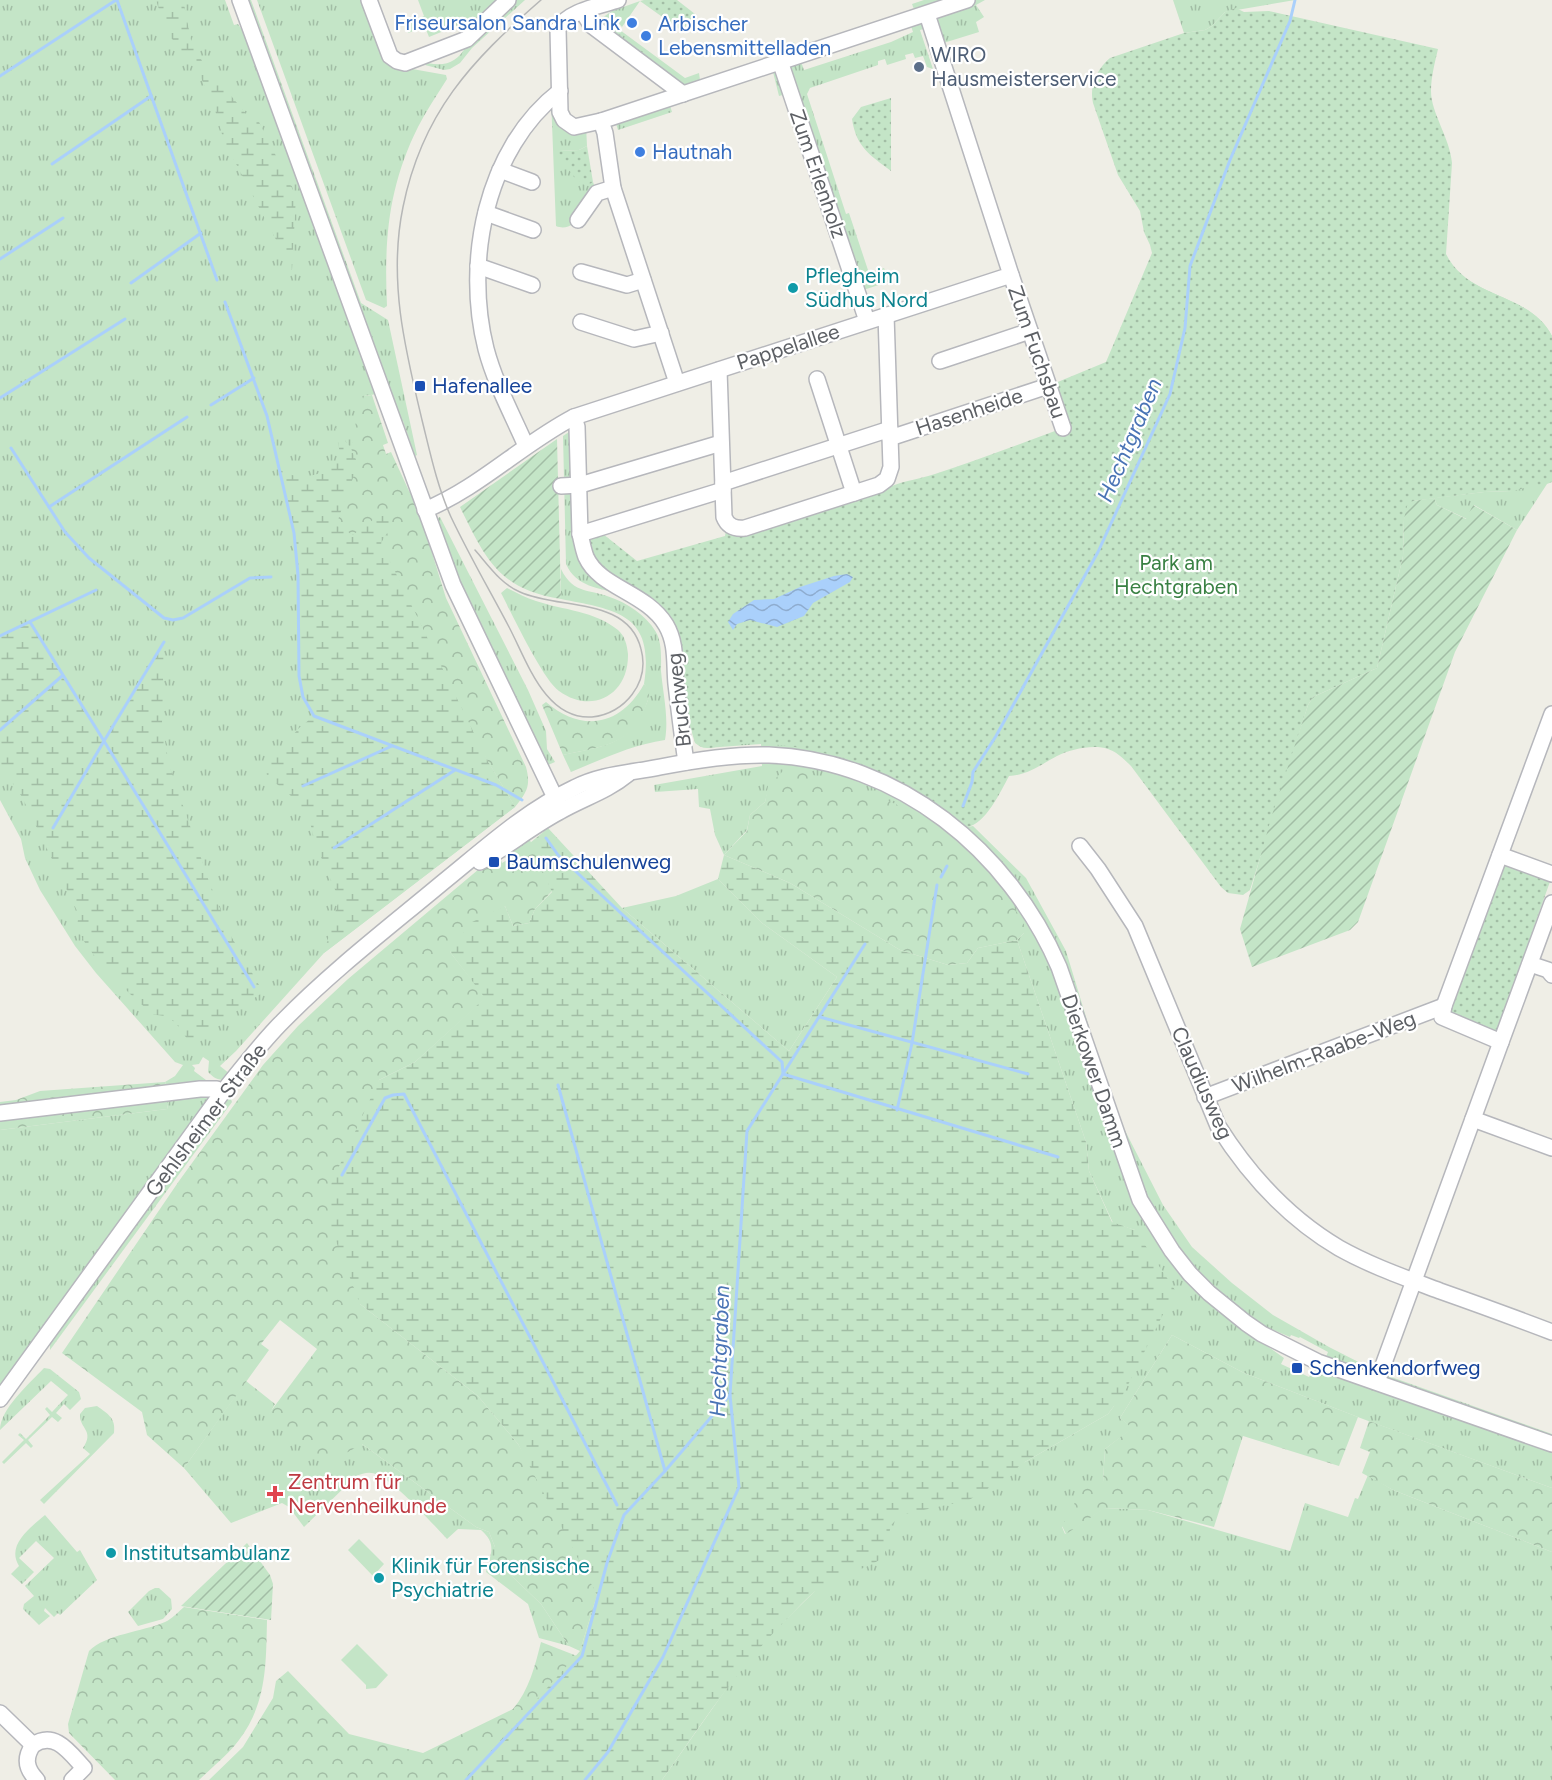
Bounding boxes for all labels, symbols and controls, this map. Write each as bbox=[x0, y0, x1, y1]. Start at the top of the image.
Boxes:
place label: Friseursalon Sandra Link bbox=[394, 10, 621, 35]
place label: Arbischer Lebensmittelladen bbox=[658, 11, 831, 60]
marker: Friseursalon Sandra Link bbox=[625, 16, 639, 30]
marker: Arbischer Lebensmittelladen bbox=[639, 29, 653, 43]
place label: WIRO Hausmeisterservice bbox=[931, 42, 1116, 91]
marker: WIRO Hausmeisterservice bbox=[912, 60, 926, 74]
street label: Zum Erlenholz bbox=[785, 106, 852, 241]
place label: Hautnah bbox=[652, 139, 732, 164]
marker: Hautnah bbox=[633, 145, 647, 159]
place label: Pflegheim Südhus Nord bbox=[805, 263, 928, 312]
marker: Pflegheim Südhus Nord bbox=[786, 281, 800, 295]
street label: Zum Fuchsbau bbox=[1003, 282, 1072, 422]
street label: Pappelallee bbox=[733, 318, 842, 375]
place label: Hafenallee bbox=[432, 373, 532, 398]
water label: Hechtgraben bbox=[1091, 374, 1168, 506]
marker: Hafenallee bbox=[413, 379, 427, 393]
street label: Hasenheide bbox=[912, 382, 1026, 441]
park label: Park am Hechtgraben bbox=[1114, 550, 1238, 599]
street label: Bruchweg bbox=[661, 652, 696, 748]
place label: Baumschulenweg bbox=[506, 849, 671, 874]
marker: Baumschulenweg bbox=[487, 855, 501, 869]
street label: Dierkower Damm bbox=[1057, 991, 1132, 1151]
street label: Wilhelm-Raabe-Weg bbox=[1229, 1005, 1419, 1098]
street label: Claudiusweg bbox=[1166, 1022, 1238, 1143]
street label: Gehlsheimer Straße bbox=[140, 1038, 271, 1201]
water label: Hechtgraben bbox=[704, 1285, 735, 1417]
place label: Schenkendorfweg bbox=[1309, 1355, 1481, 1380]
marker: Schenkendorfweg bbox=[1290, 1361, 1304, 1375]
place label: Zentrum für Nervenheilkunde bbox=[288, 1469, 447, 1518]
marker: Zentrum für Nervenheilkunde bbox=[266, 1485, 284, 1503]
place label: Institutsambulanz bbox=[123, 1540, 290, 1565]
marker: Institutsambulanz bbox=[104, 1546, 118, 1560]
place label: Klinik für Forensische Psychiatrie bbox=[391, 1553, 590, 1602]
marker: Klinik für Forensische Psychiatrie bbox=[372, 1571, 386, 1585]

